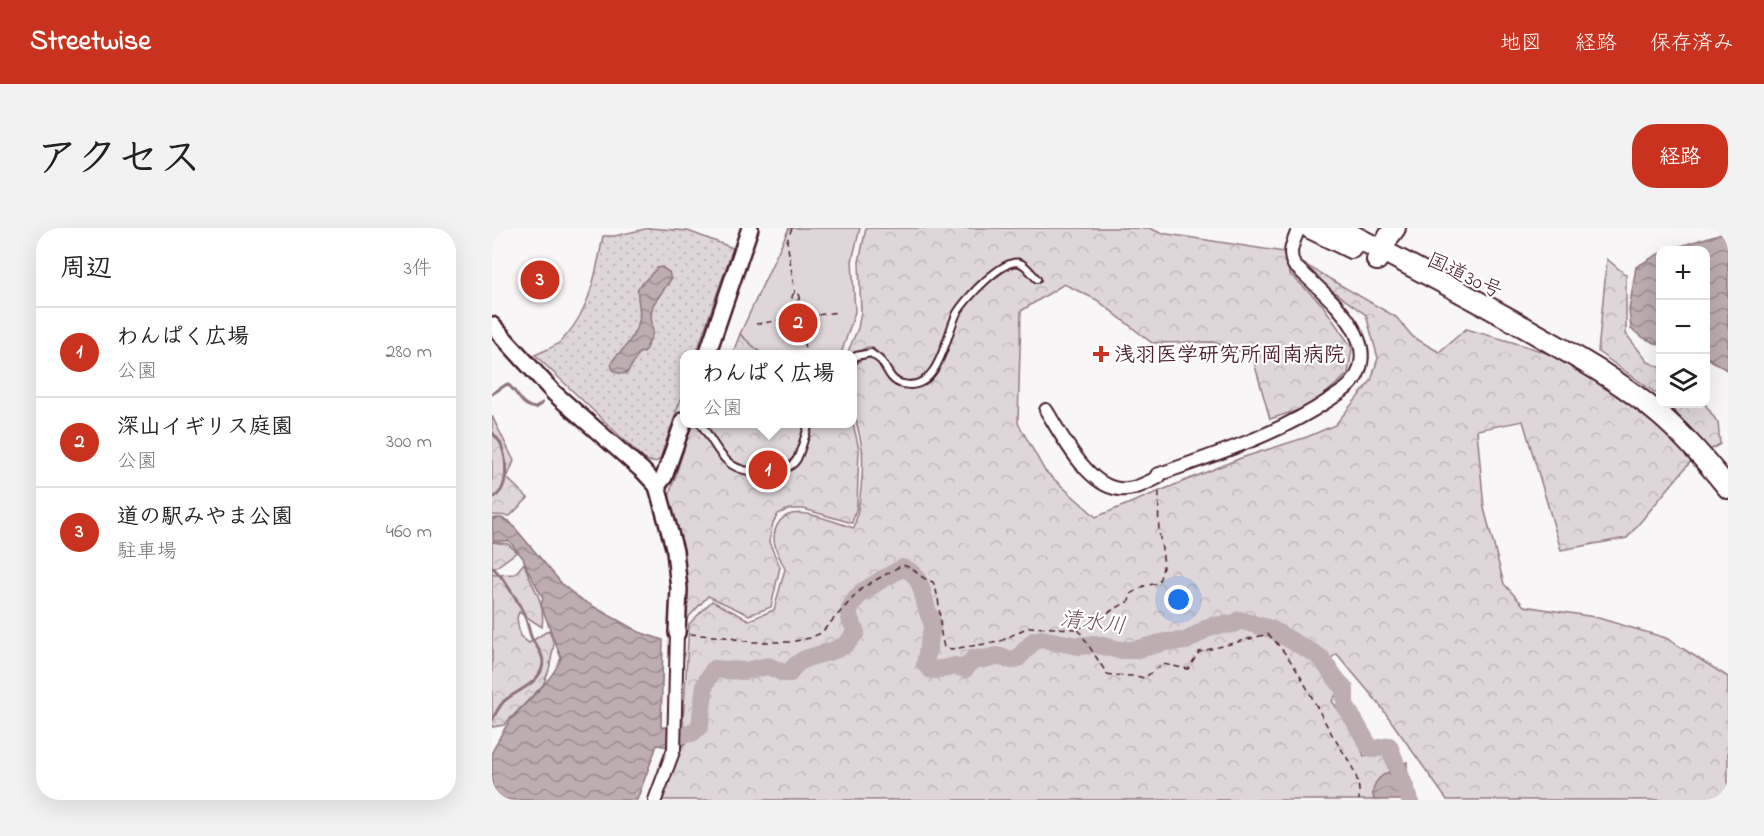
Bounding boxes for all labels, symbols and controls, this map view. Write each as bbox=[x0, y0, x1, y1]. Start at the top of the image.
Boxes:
text: Streetwise bbox=[30, 22, 151, 63]
text: 地図 bbox=[1500, 29, 1542, 59]
text: 経路 bbox=[1575, 29, 1617, 59]
text: 保存済み bbox=[1650, 29, 1734, 59]
button: 経路 bbox=[1632, 124, 1728, 188]
text: アクセス bbox=[36, 130, 201, 191]
street label: 国道30号 bbox=[1421, 246, 1507, 307]
map controls bbox=[1656, 246, 1710, 408]
button: + bbox=[1656, 246, 1710, 300]
text: 周辺 bbox=[60, 251, 112, 289]
text: 3件 bbox=[404, 255, 432, 284]
pin: 3 bbox=[520, 257, 560, 302]
pin: 2 bbox=[778, 300, 818, 346]
button: − bbox=[1656, 300, 1710, 354]
text: わんぱく広場 bbox=[117, 322, 249, 354]
text: 1 bbox=[76, 338, 83, 367]
text: 280 m bbox=[385, 338, 432, 367]
place label: 浅羽医学研究所岡南病院 bbox=[1114, 341, 1345, 371]
marker: 浅羽医学研究所岡南病院 bbox=[1092, 345, 1110, 363]
popup bbox=[680, 350, 857, 428]
button: layers bbox=[1656, 354, 1710, 408]
text: 公園 bbox=[117, 358, 157, 387]
text: わんぱく広場 bbox=[702, 359, 835, 391]
text: 公園 bbox=[702, 395, 742, 424]
text: 深山イギリス庭園 bbox=[117, 412, 293, 444]
text: 2 bbox=[75, 428, 84, 457]
text: 300 m bbox=[386, 428, 432, 457]
text: 公園 bbox=[117, 448, 157, 477]
pin: 1 bbox=[748, 448, 788, 492]
text: 道の駅みやま公園 bbox=[117, 502, 293, 534]
text: 3 bbox=[75, 518, 84, 547]
text: 460 m bbox=[386, 518, 432, 547]
text: 駐車場 bbox=[117, 538, 177, 567]
your location bbox=[1164, 585, 1193, 614]
water label: 清水川 bbox=[1058, 604, 1127, 644]

